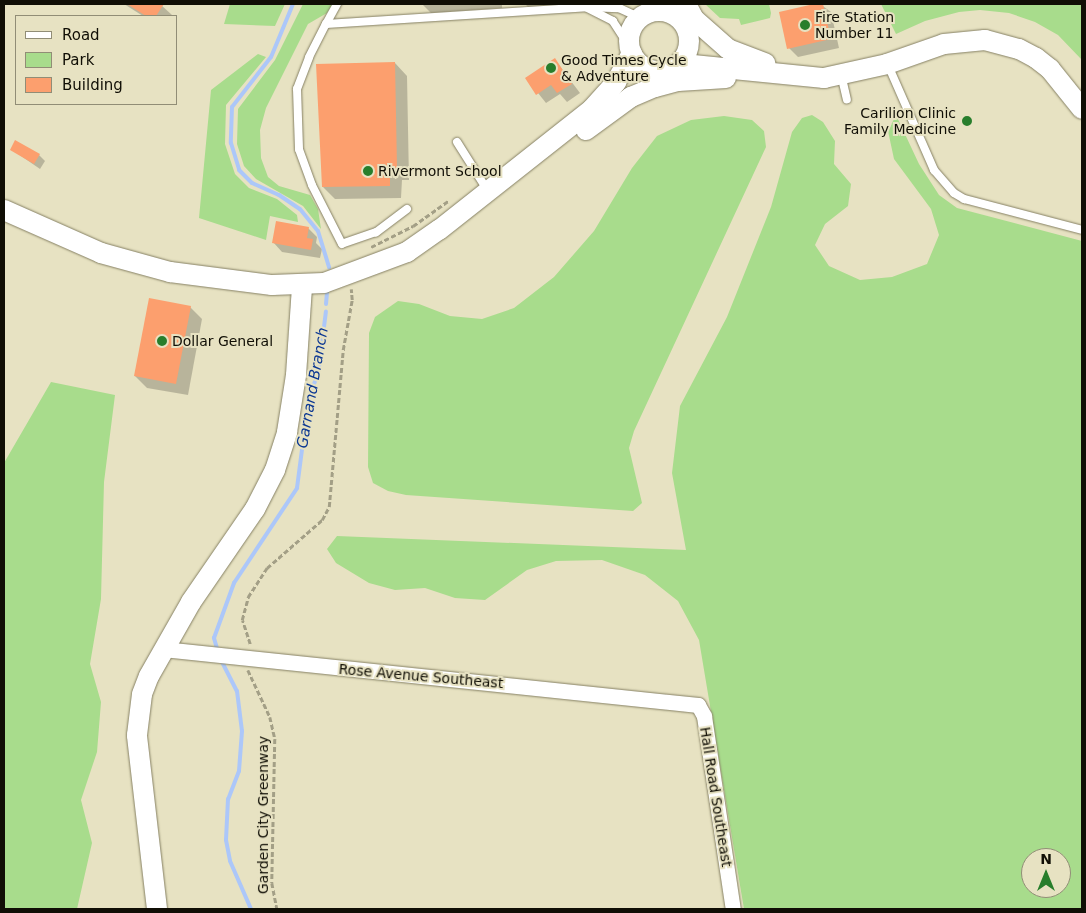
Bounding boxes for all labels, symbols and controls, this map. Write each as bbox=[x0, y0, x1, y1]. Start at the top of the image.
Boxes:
place label: Fire Station Number 11 bbox=[815, 9, 894, 41]
legend bbox=[15, 15, 178, 105]
marker: Fire Station Number 11 bbox=[799, 19, 811, 31]
text: Road bbox=[62, 26, 100, 44]
text: Park bbox=[62, 51, 94, 69]
place label: Good Times Cycle & Adventure bbox=[561, 52, 687, 84]
marker: Good Times Cycle & Adventure bbox=[545, 62, 557, 74]
text: Building bbox=[62, 76, 123, 94]
place label: Carilion Clinic Family Medicine bbox=[844, 105, 956, 138]
marker: Carilion Clinic Family Medicine bbox=[960, 114, 974, 128]
place label: Rivermont School bbox=[378, 163, 502, 179]
marker: Rivermont School bbox=[362, 165, 374, 177]
water label: Garnand Branch bbox=[294, 326, 332, 450]
place label: Dollar General bbox=[172, 333, 273, 349]
marker: Dollar General bbox=[156, 335, 168, 347]
street label: Rose Avenue Southeast bbox=[338, 660, 504, 692]
street label: Hall Road Southeast bbox=[697, 726, 735, 868]
street label: Garden City Greenway bbox=[255, 736, 271, 894]
north arrow bbox=[1021, 848, 1071, 898]
text: N bbox=[1040, 851, 1052, 867]

